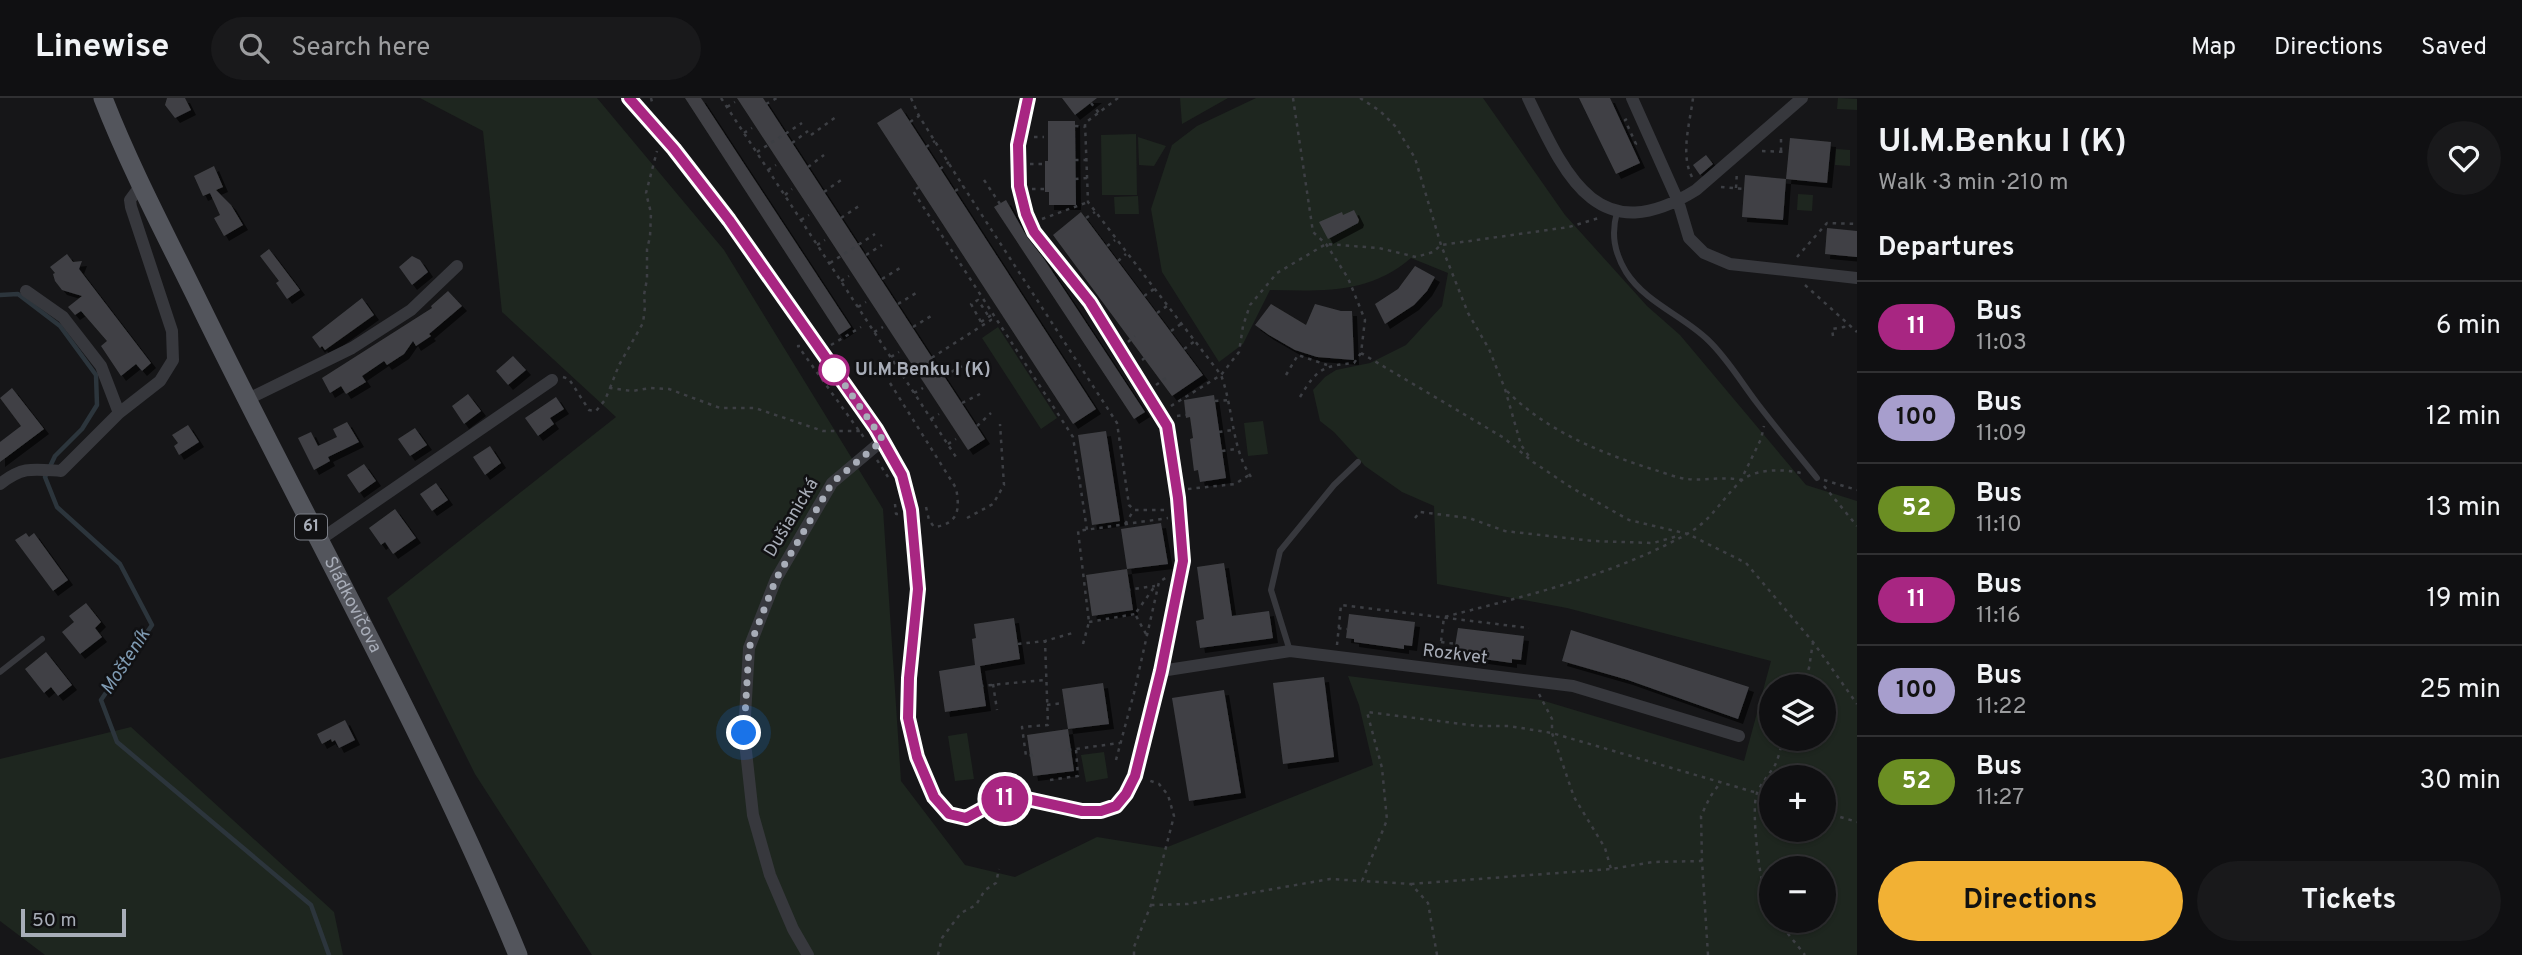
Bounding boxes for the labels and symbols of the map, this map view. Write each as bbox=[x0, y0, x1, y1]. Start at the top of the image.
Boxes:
marker: Ul.M.Benku I (K) bbox=[819, 355, 849, 385]
place label: Ul.M.Benku I (K) bbox=[855, 359, 991, 382]
street label: Dušianická bbox=[760, 474, 824, 562]
road number: 61 bbox=[295, 514, 327, 540]
street label: Sládkovičova bbox=[318, 553, 387, 657]
water label: Mošteník bbox=[96, 624, 156, 700]
street label: Rozkvet bbox=[1421, 640, 1489, 670]
your location bbox=[726, 715, 761, 750]
line badge: 11 bbox=[974, 776, 1036, 822]
scale bar bbox=[21, 906, 126, 938]

